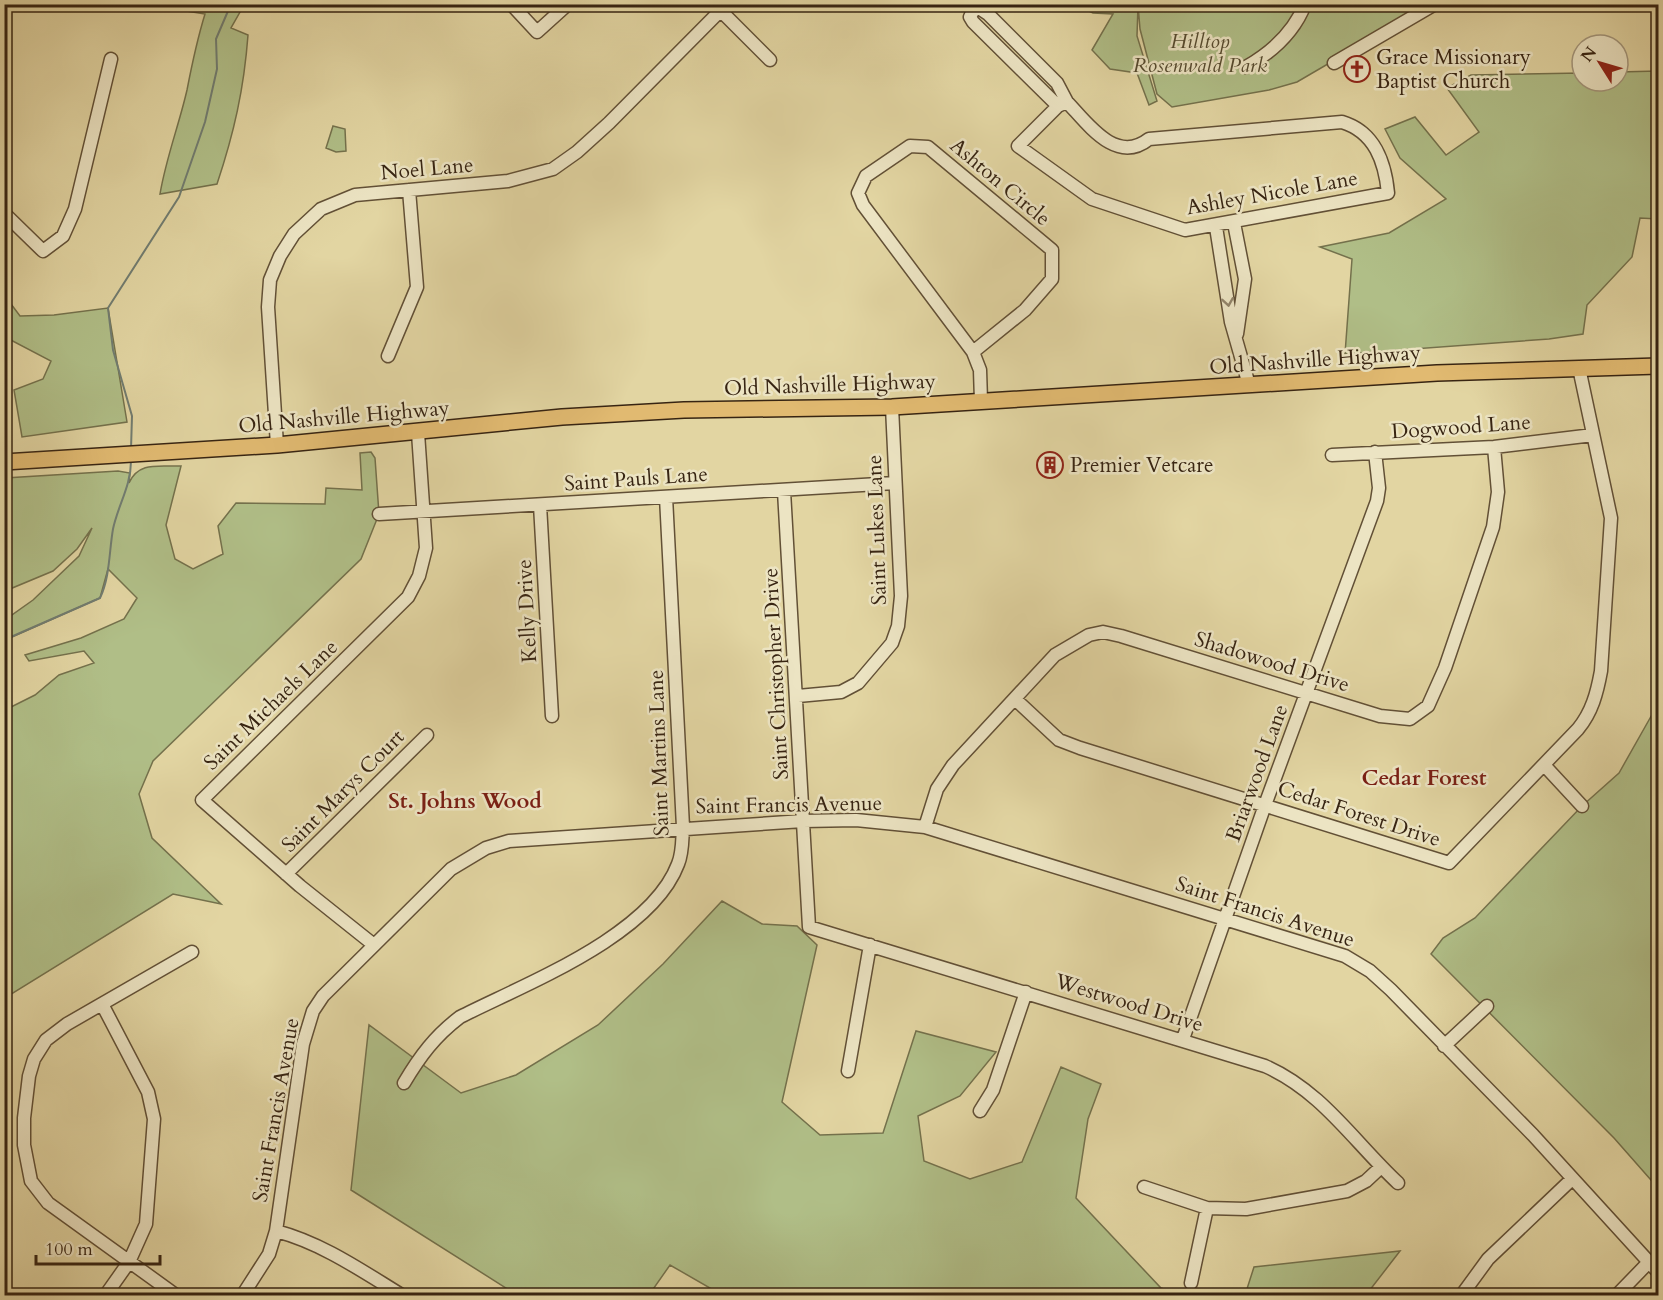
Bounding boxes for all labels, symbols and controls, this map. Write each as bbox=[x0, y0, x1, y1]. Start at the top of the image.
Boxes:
park label: Hilltop Rosenwald Park bbox=[1133, 27, 1268, 80]
north arrow bbox=[1570, 33, 1630, 93]
text: N bbox=[1576, 42, 1602, 67]
place label: Grace Missionary Baptist Church bbox=[1376, 43, 1531, 96]
church icon: Grace Missionary Baptist Church bbox=[1342, 54, 1372, 84]
street label: Ashton Circle bbox=[944, 131, 1056, 233]
street label: Noel Lane bbox=[379, 151, 475, 187]
street label: Ashley Nicole Lane bbox=[1184, 164, 1360, 222]
one-way arrow bbox=[1221, 297, 1233, 306]
street label: Old Nashville Highway bbox=[1208, 338, 1422, 382]
street label: Old Nashville Highway bbox=[724, 367, 936, 403]
street label: Old Nashville Highway bbox=[237, 393, 451, 441]
street label: Dogwood Lane bbox=[1390, 408, 1532, 446]
building icon: Premier Vetcare bbox=[1035, 450, 1065, 480]
place label: Premier Vetcare bbox=[1070, 451, 1214, 480]
street label: Saint Lukes Lane bbox=[860, 454, 894, 606]
street label: Saint Pauls Lane bbox=[563, 460, 709, 498]
street label: Kelly Drive bbox=[510, 559, 544, 663]
street label: Saint Christopher Drive bbox=[756, 567, 796, 781]
street label: Shadowood Drive bbox=[1191, 625, 1353, 699]
street label: Saint Michaels Lane bbox=[197, 633, 345, 777]
street label: Saint Martins Lane bbox=[642, 669, 676, 837]
street label: Briarwood Lane bbox=[1219, 700, 1295, 846]
street label: Saint Marys Court bbox=[275, 723, 411, 859]
district label: Cedar Forest bbox=[1361, 763, 1487, 793]
street label: Cedar Forest Drive bbox=[1274, 774, 1444, 854]
district label: St. Johns Wood bbox=[388, 786, 542, 816]
street label: Saint Francis Avenue bbox=[695, 789, 883, 821]
street label: Saint Francis Avenue bbox=[1172, 869, 1358, 955]
street label: Westwood Drive bbox=[1050, 966, 1207, 1039]
street label: Saint Francis Avenue bbox=[246, 1016, 306, 1204]
scale bar bbox=[36, 1228, 160, 1266]
text: 100 m bbox=[45, 1237, 93, 1262]

